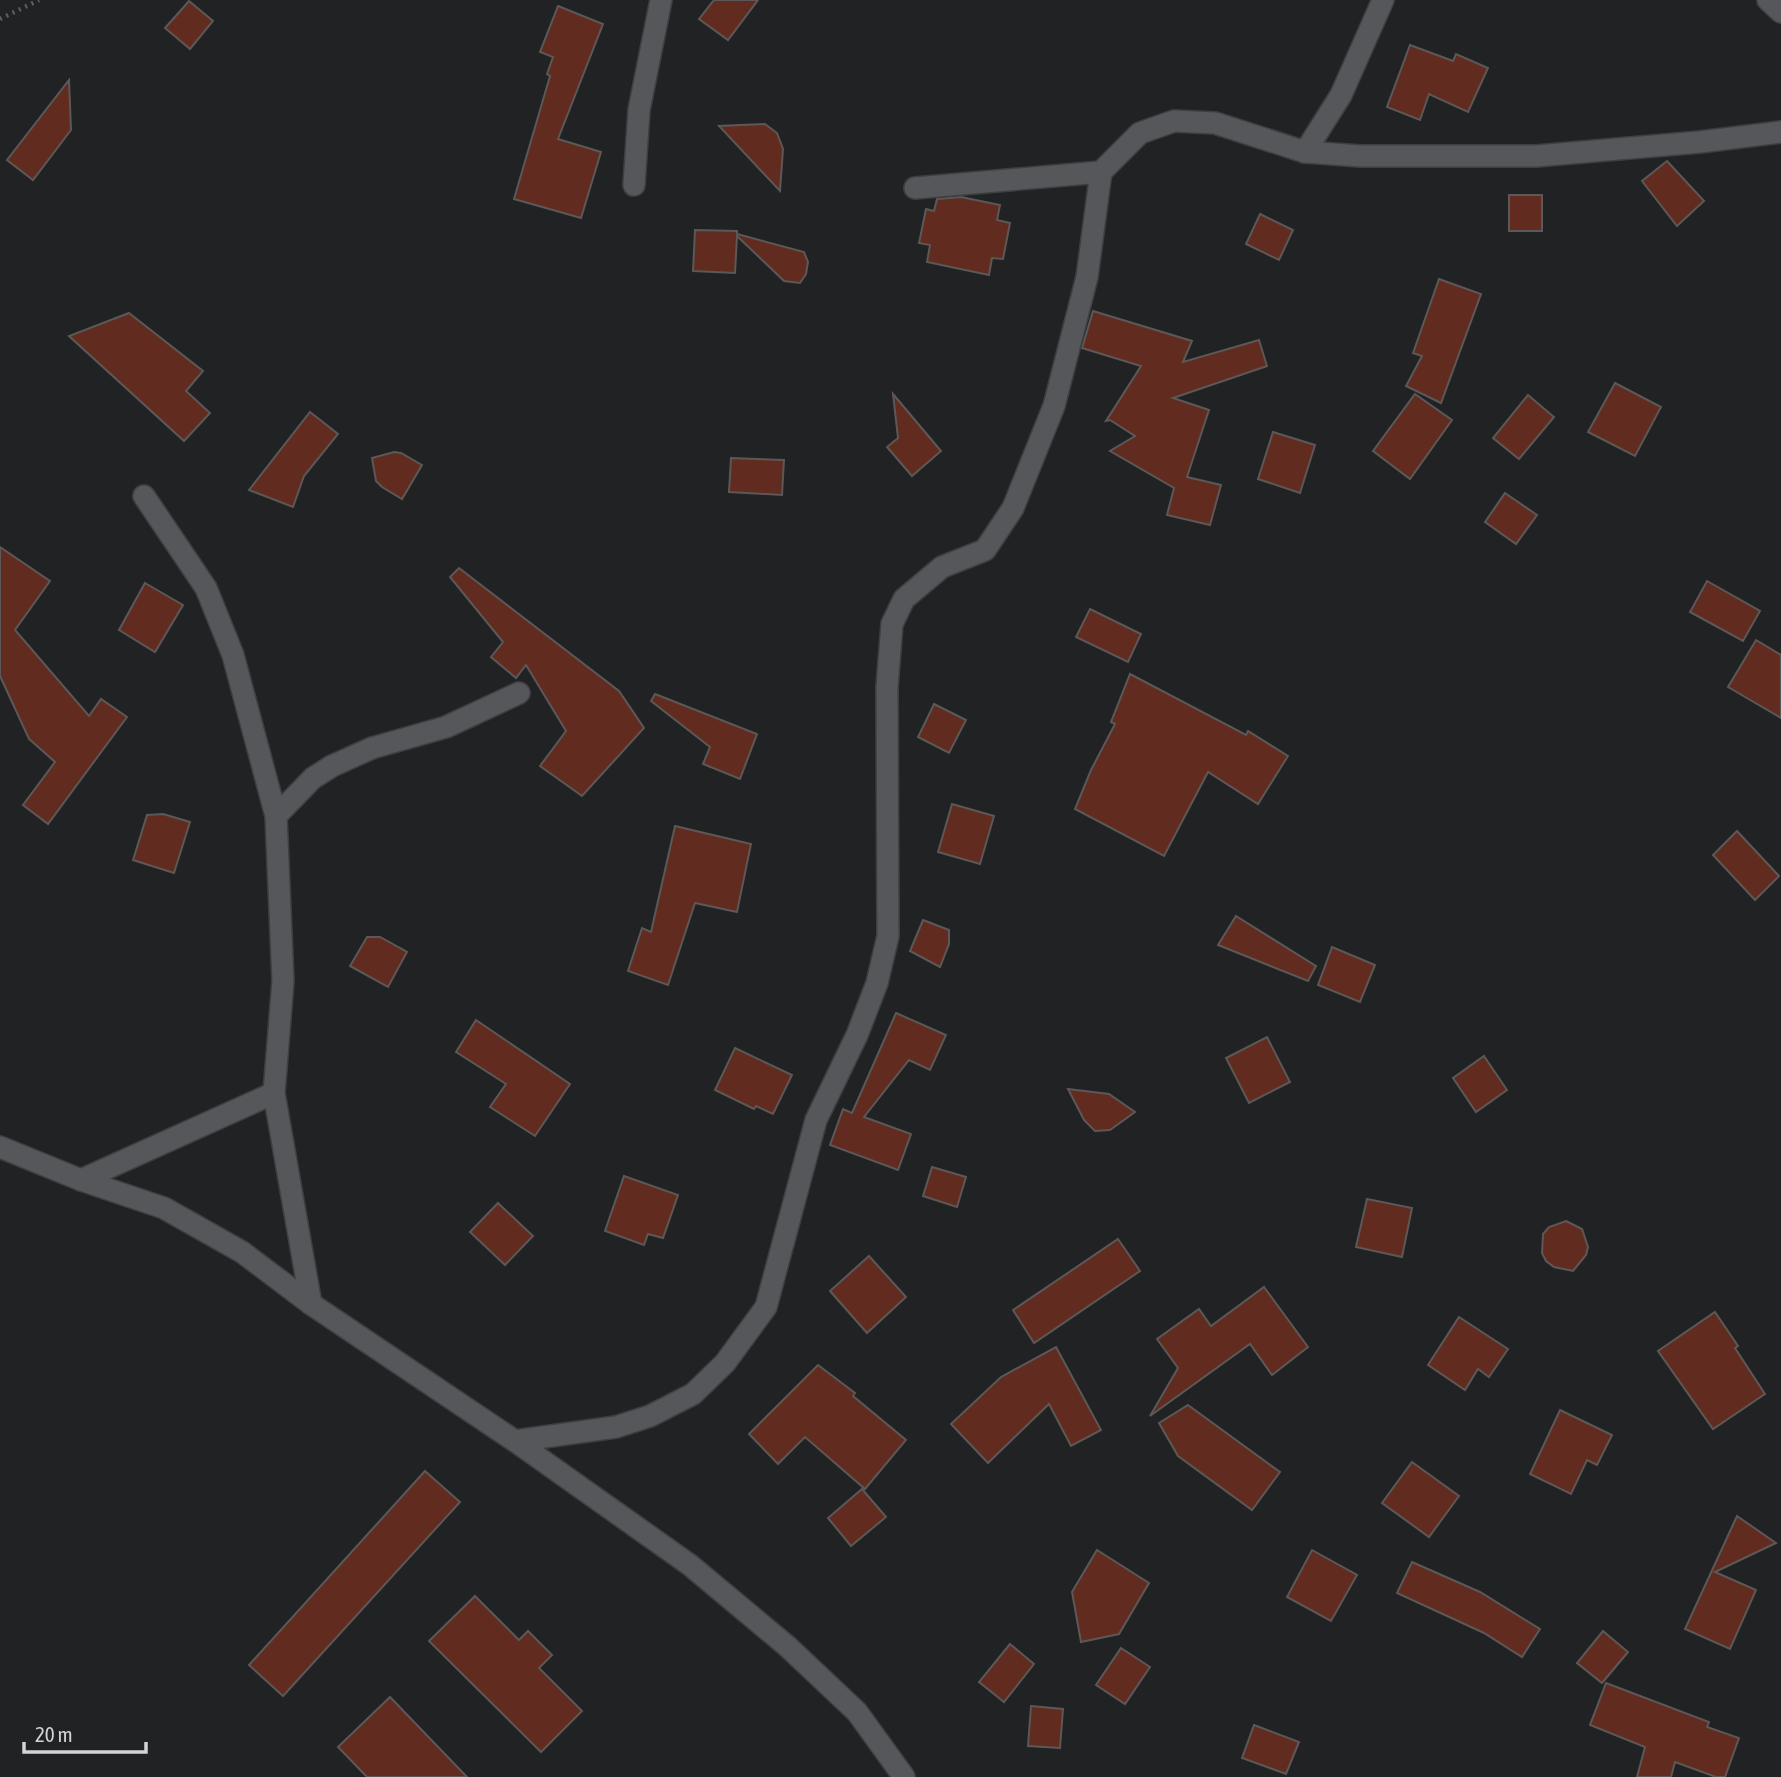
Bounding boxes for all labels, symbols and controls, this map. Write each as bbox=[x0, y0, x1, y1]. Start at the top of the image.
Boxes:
scale bar bbox=[24, 1710, 147, 1754]
text: 20 m bbox=[35, 1722, 73, 1746]

